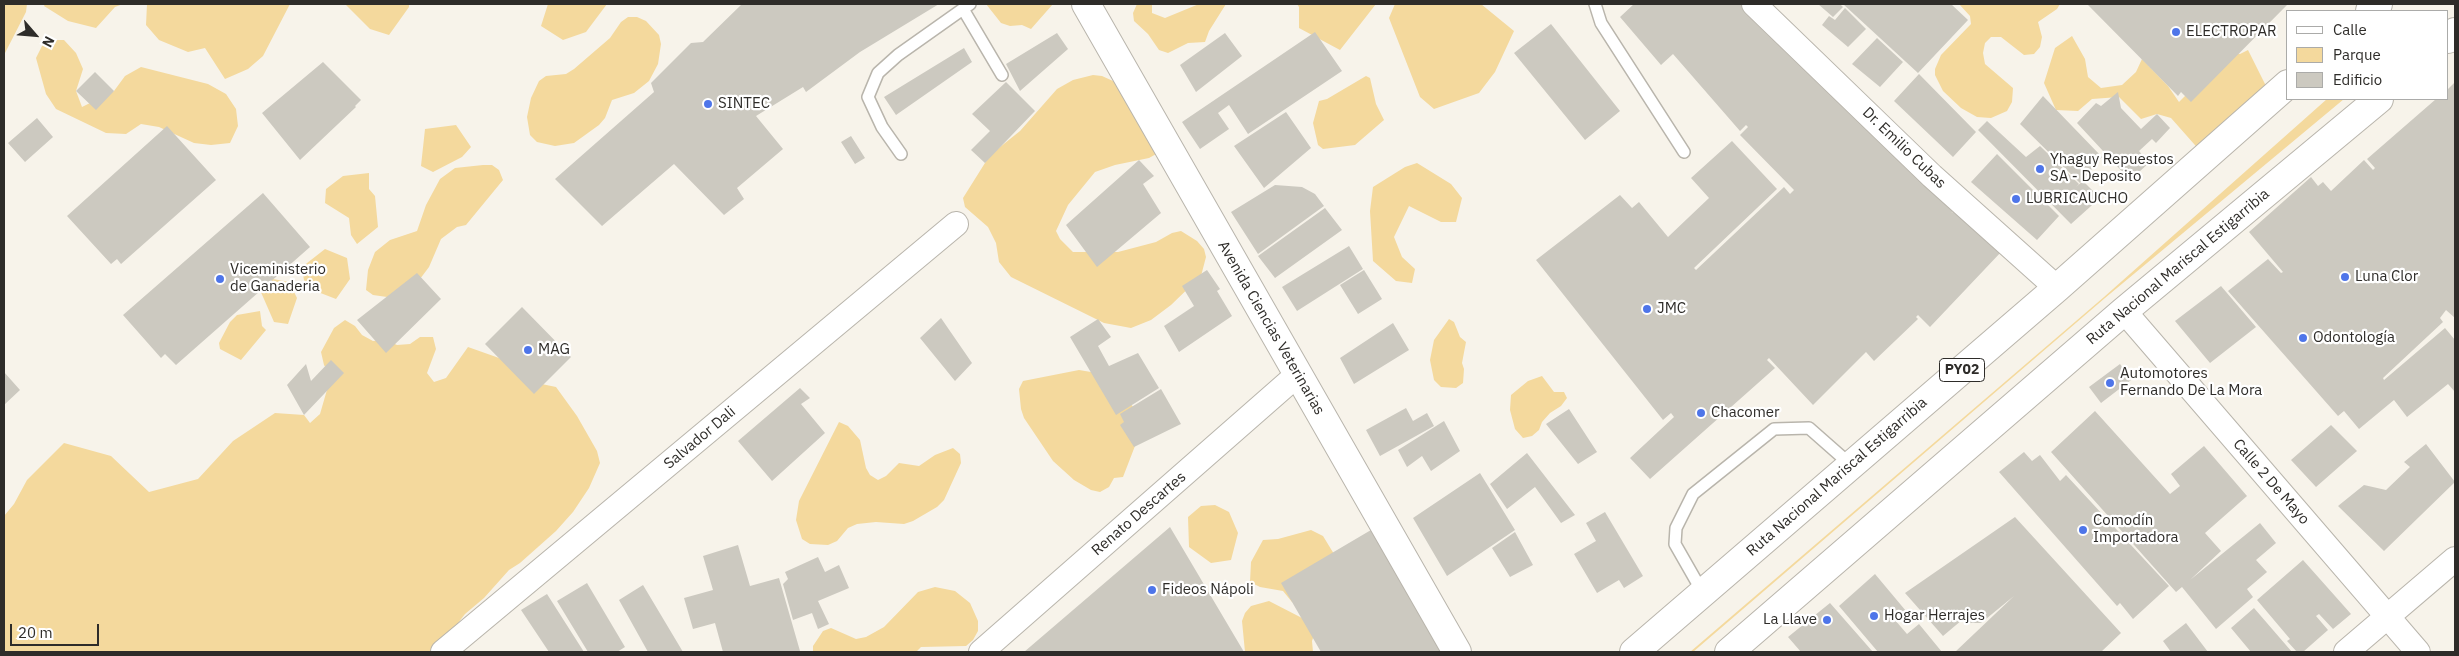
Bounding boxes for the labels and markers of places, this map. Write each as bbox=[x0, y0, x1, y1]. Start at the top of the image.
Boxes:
place label: ELECTROPAR bbox=[2186, 23, 2277, 41]
marker: ELECTROPAR bbox=[2170, 26, 2182, 38]
place label: SINTEC bbox=[718, 95, 770, 113]
marker: SINTEC bbox=[702, 98, 714, 110]
place label: Yhaguy Repuestos SA - Deposito bbox=[2050, 151, 2174, 186]
marker: Yhaguy Repuestos SA - Deposito bbox=[2034, 163, 2046, 175]
place label: LUBRICAUCHO bbox=[2026, 190, 2128, 208]
marker: LUBRICAUCHO bbox=[2010, 193, 2022, 205]
place label: Viceministerio de Ganaderia bbox=[230, 261, 326, 296]
place label: Luna Clor bbox=[2355, 268, 2418, 286]
marker: Luna Clor bbox=[2339, 271, 2351, 283]
marker: Viceministerio de Ganaderia bbox=[214, 273, 226, 285]
place label: JMC bbox=[1657, 300, 1686, 318]
marker: JMC bbox=[1641, 303, 1653, 315]
place label: Odontología bbox=[2313, 329, 2395, 347]
marker: Odontología bbox=[2297, 332, 2309, 344]
place label: MAG bbox=[538, 341, 570, 359]
marker: MAG bbox=[522, 344, 534, 356]
place label: Automotores Fernando De La Mora bbox=[2120, 365, 2262, 400]
marker: Automotores Fernando De La Mora bbox=[2104, 377, 2116, 389]
place label: Chacomer bbox=[1711, 404, 1780, 422]
marker: Chacomer bbox=[1695, 407, 1707, 419]
place label: Comodín Importadora bbox=[2093, 512, 2179, 547]
marker: Comodín Importadora bbox=[2077, 524, 2089, 536]
place label: Fideos Nápoli bbox=[1162, 581, 1254, 599]
marker: Fideos Nápoli bbox=[1146, 584, 1158, 596]
place label: Hogar Herrajes bbox=[1884, 607, 1985, 625]
marker: Hogar Herrajes bbox=[1868, 610, 1880, 622]
place label: La Llave bbox=[1763, 611, 1817, 629]
marker: La Llave bbox=[1821, 614, 1833, 626]

